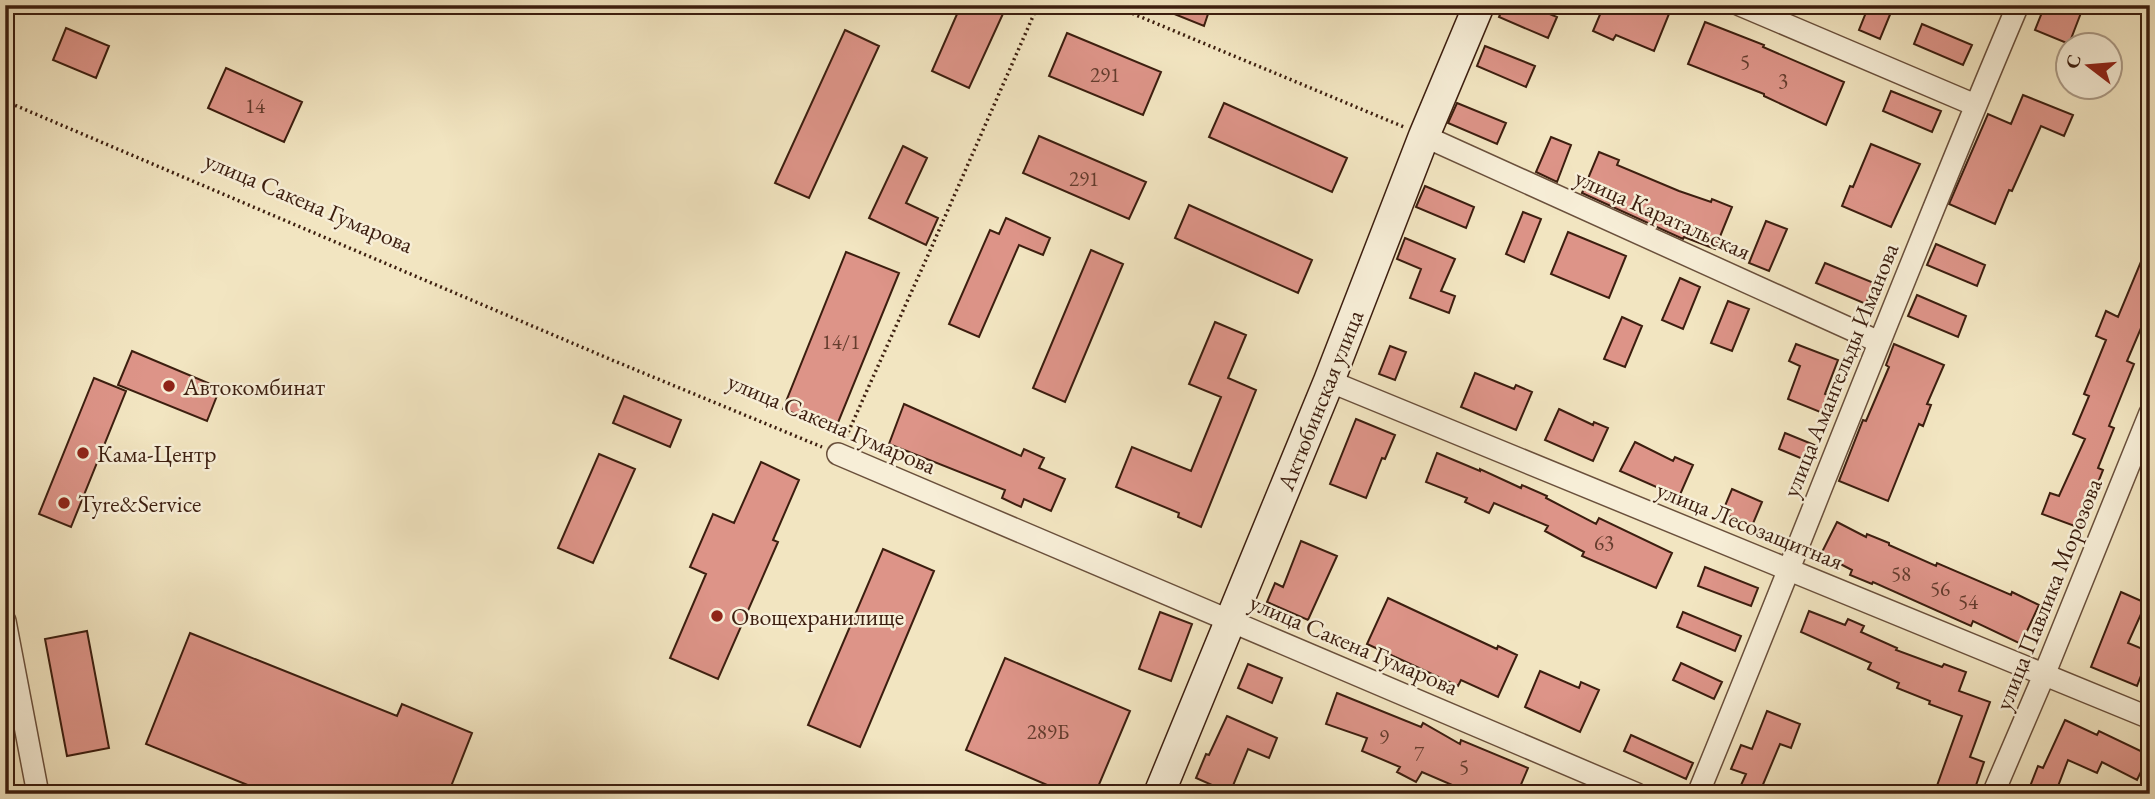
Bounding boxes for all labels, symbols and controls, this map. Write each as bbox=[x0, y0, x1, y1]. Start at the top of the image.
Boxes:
north arrow bbox=[2054, 32, 2124, 102]
house number: 5 bbox=[1740, 48, 1750, 75]
text: С bbox=[2059, 52, 2087, 71]
house number: 291 bbox=[1090, 61, 1120, 88]
house number: 3 bbox=[1778, 67, 1788, 94]
house number: 14 bbox=[245, 92, 266, 119]
street label: улица Сакена Гумарова bbox=[200, 144, 418, 260]
street label: улица Каратальская bbox=[1570, 161, 1756, 267]
house number: 291 bbox=[1069, 165, 1099, 192]
street label: улица Амангельды Иманова bbox=[1775, 238, 1905, 502]
street label: Актюбинская улица bbox=[1269, 305, 1370, 496]
house number: 14/1 bbox=[822, 328, 860, 355]
street label: улица Сакена Гумарова bbox=[723, 365, 941, 481]
place label: Автокомбинат bbox=[182, 371, 325, 402]
marker: Автокомбинат bbox=[161, 378, 177, 394]
place label: Кама-Центр bbox=[97, 438, 216, 469]
marker: Кама-Центр bbox=[75, 445, 91, 461]
street label: улица Лесозащитная bbox=[1652, 473, 1848, 577]
street label: улица Павлика Морозова bbox=[1987, 473, 2109, 715]
place label: Tyre&Service bbox=[78, 488, 201, 519]
marker: Tyre&Service bbox=[56, 495, 72, 511]
house number: 63 bbox=[1594, 529, 1614, 556]
house number: 58 bbox=[1891, 560, 1911, 587]
house number: 56 bbox=[1930, 575, 1950, 602]
street label: улица Сакена Гумарова bbox=[1245, 586, 1463, 702]
house number: 54 bbox=[1958, 588, 1979, 615]
place label: Овощехранилище bbox=[731, 601, 904, 632]
marker: Овощехранилище bbox=[709, 608, 725, 624]
house number: 289Б bbox=[1027, 718, 1069, 745]
house number: 9 bbox=[1379, 723, 1389, 750]
house number: 7 bbox=[1414, 740, 1425, 767]
house number: 5 bbox=[1459, 753, 1469, 780]

